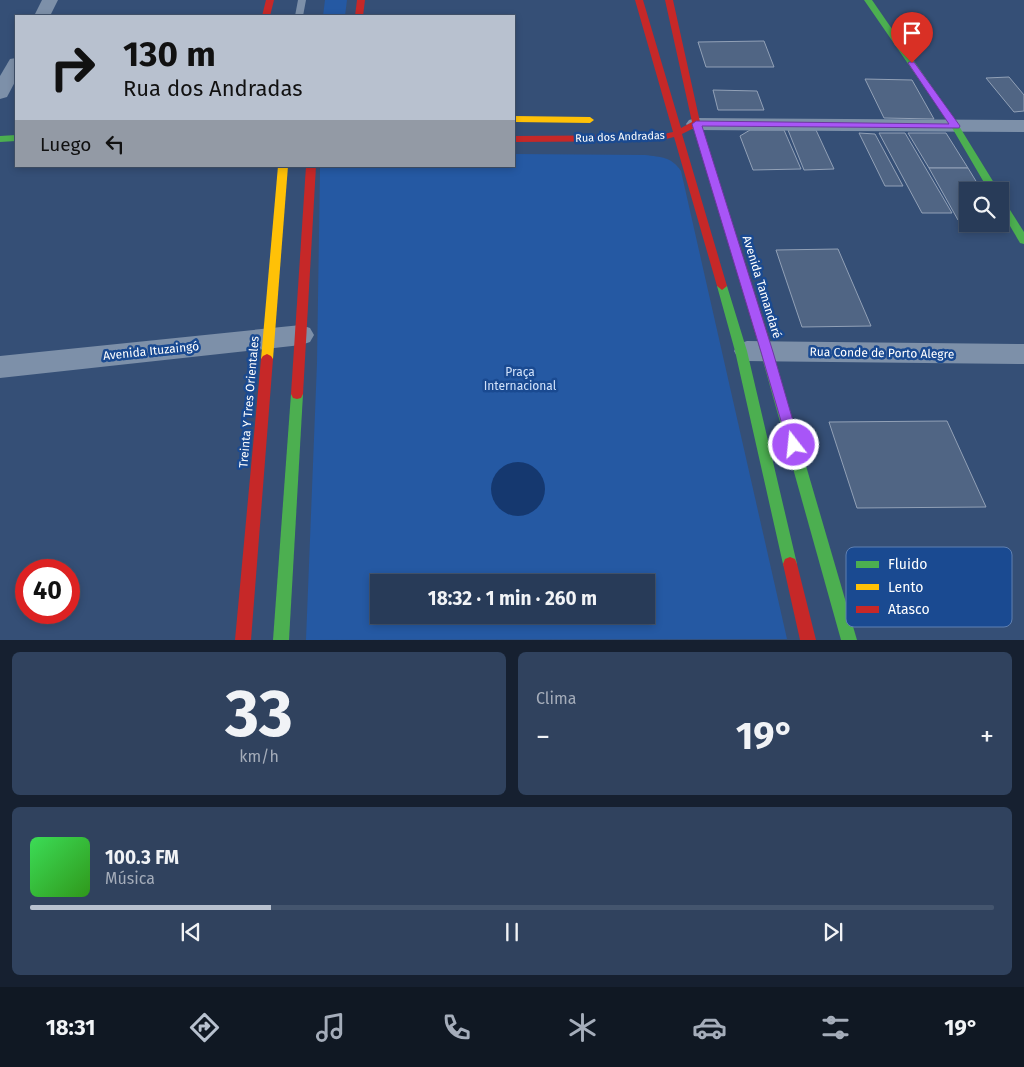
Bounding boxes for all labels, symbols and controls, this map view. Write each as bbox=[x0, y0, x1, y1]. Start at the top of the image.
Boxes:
pin bbox=[891, 12, 933, 63]
icon: arrive bbox=[898, 19, 926, 47]
text: 130 m bbox=[123, 33, 216, 75]
icon: right bbox=[40, 35, 105, 100]
text: Rua dos Andradas bbox=[123, 75, 303, 102]
street label: Rua dos Andradas bbox=[575, 129, 665, 145]
icon: left bbox=[101, 130, 129, 158]
text: Luego bbox=[40, 133, 91, 156]
map controls bbox=[959, 182, 1009, 232]
button: search bbox=[959, 182, 1009, 232]
street label: Avenida Tamandaré bbox=[740, 234, 784, 340]
street label: Treinta Y Tres Orientales bbox=[236, 335, 262, 469]
street label: Avenida Ituzaingó bbox=[102, 339, 200, 363]
street label: Rua Conde de Porto Alegre bbox=[809, 345, 955, 361]
park label: Praça Internacional bbox=[484, 365, 557, 393]
position arrow bbox=[767, 418, 819, 470]
legend bbox=[846, 547, 1012, 627]
text: Fluido bbox=[888, 556, 927, 573]
speed limit sign: 40 bbox=[15, 559, 80, 624]
text: Lento bbox=[888, 579, 923, 596]
text: 18:32 · 1 min · 260 m bbox=[428, 587, 597, 610]
text: Atasco bbox=[888, 601, 930, 618]
text: 33 bbox=[225, 675, 293, 753]
text: Clima bbox=[536, 689, 576, 708]
text: 19° bbox=[736, 713, 794, 759]
text: − bbox=[536, 720, 550, 753]
text: + bbox=[980, 720, 994, 753]
text: km/h bbox=[239, 747, 279, 766]
text: 100.3 FM bbox=[105, 846, 179, 869]
text: Música bbox=[105, 869, 155, 888]
icon: previous bbox=[177, 918, 205, 946]
icon: pause bbox=[498, 918, 526, 946]
icon: next bbox=[819, 918, 847, 946]
icon: directions bbox=[187, 1010, 222, 1045]
icon: music bbox=[313, 1010, 348, 1045]
icon: phone bbox=[439, 1010, 474, 1045]
icon: climate bbox=[565, 1010, 600, 1045]
icon: car bbox=[692, 1010, 727, 1045]
icon: filters bbox=[818, 1010, 853, 1045]
text: 18:31 bbox=[46, 1014, 95, 1041]
text: 19° bbox=[944, 1014, 978, 1041]

